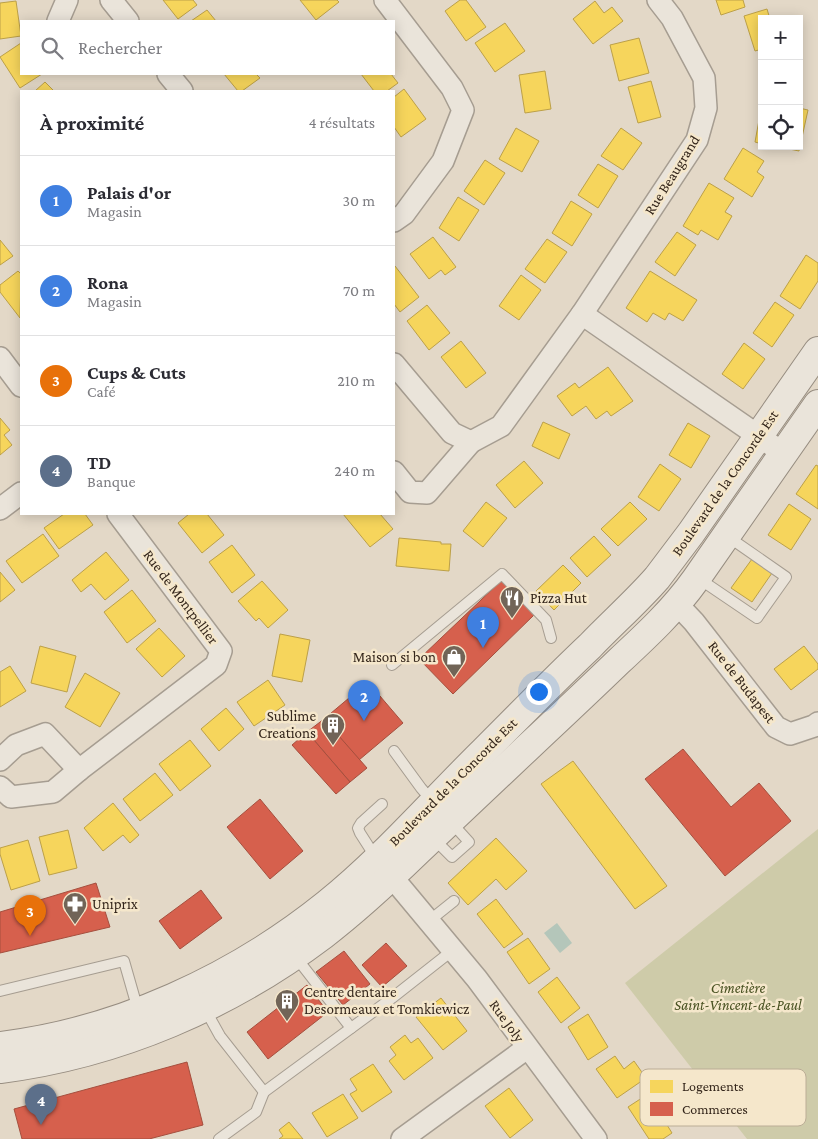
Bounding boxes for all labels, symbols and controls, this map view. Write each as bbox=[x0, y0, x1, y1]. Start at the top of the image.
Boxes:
map controls bbox=[758, 15, 803, 150]
button: + bbox=[758, 15, 803, 60]
search box bbox=[20, 20, 395, 75]
icon: search bbox=[38, 34, 66, 62]
text: Rechercher bbox=[78, 37, 162, 58]
button: − bbox=[758, 60, 803, 105]
button: locate bbox=[758, 105, 803, 150]
text: À proximité bbox=[40, 111, 144, 135]
text: 4 résultats bbox=[308, 114, 375, 131]
street label: Rue Beaugrand bbox=[641, 132, 704, 218]
text: Palais d'or bbox=[87, 182, 171, 203]
text: 1 bbox=[53, 192, 59, 209]
text: 30 m bbox=[343, 192, 375, 209]
text: Magasin bbox=[87, 203, 142, 220]
text: Rona bbox=[87, 272, 128, 293]
text: 2 bbox=[52, 282, 60, 299]
text: 70 m bbox=[343, 282, 375, 299]
text: Magasin bbox=[87, 293, 142, 310]
text: Cups & Cuts bbox=[87, 362, 186, 383]
text: 3 bbox=[52, 372, 60, 389]
text: 210 m bbox=[337, 372, 375, 389]
text: Café bbox=[87, 383, 115, 400]
street label: Boulevard de la Concorde Est bbox=[669, 406, 782, 559]
text: TD bbox=[87, 452, 111, 473]
text: 4 bbox=[52, 462, 60, 479]
text: 240 m bbox=[334, 462, 375, 479]
text: Banque bbox=[87, 473, 135, 490]
street label: Rue de Montpellier bbox=[140, 547, 222, 648]
restaurant icon: Pizza Hut bbox=[499, 585, 525, 619]
place label: Pizza Hut bbox=[530, 590, 588, 606]
pin: 1 bbox=[467, 607, 499, 648]
street label: Rue de Budapest bbox=[704, 638, 779, 727]
shop icon: Maison si bon bbox=[441, 644, 467, 678]
place label: Maison si bon bbox=[353, 649, 436, 665]
your location bbox=[526, 679, 552, 705]
pin: 2 bbox=[348, 680, 380, 721]
place label: Sublime Creations bbox=[258, 708, 316, 741]
building icon: Sublime Creations bbox=[320, 712, 346, 746]
street label: Boulevard de la Concorde Est bbox=[386, 714, 521, 849]
pharmacy icon: Uniprix bbox=[62, 891, 88, 925]
pin: 3 bbox=[14, 895, 46, 936]
place label: Uniprix bbox=[92, 896, 138, 913]
park label: Cimetière Saint-Vincent-de-Paul bbox=[674, 980, 802, 1013]
place label: Centre dentaire Desormeaux et Tomkiewicz bbox=[304, 984, 469, 1017]
building icon: Centre dentaire Desormeaux et Tomkiewicz bbox=[274, 988, 300, 1022]
street label: Rue Joly bbox=[486, 997, 528, 1046]
legend bbox=[640, 1069, 806, 1126]
text: Logements bbox=[682, 1078, 744, 1094]
pin: 4 bbox=[25, 1084, 57, 1125]
text: Commerces bbox=[682, 1101, 748, 1117]

